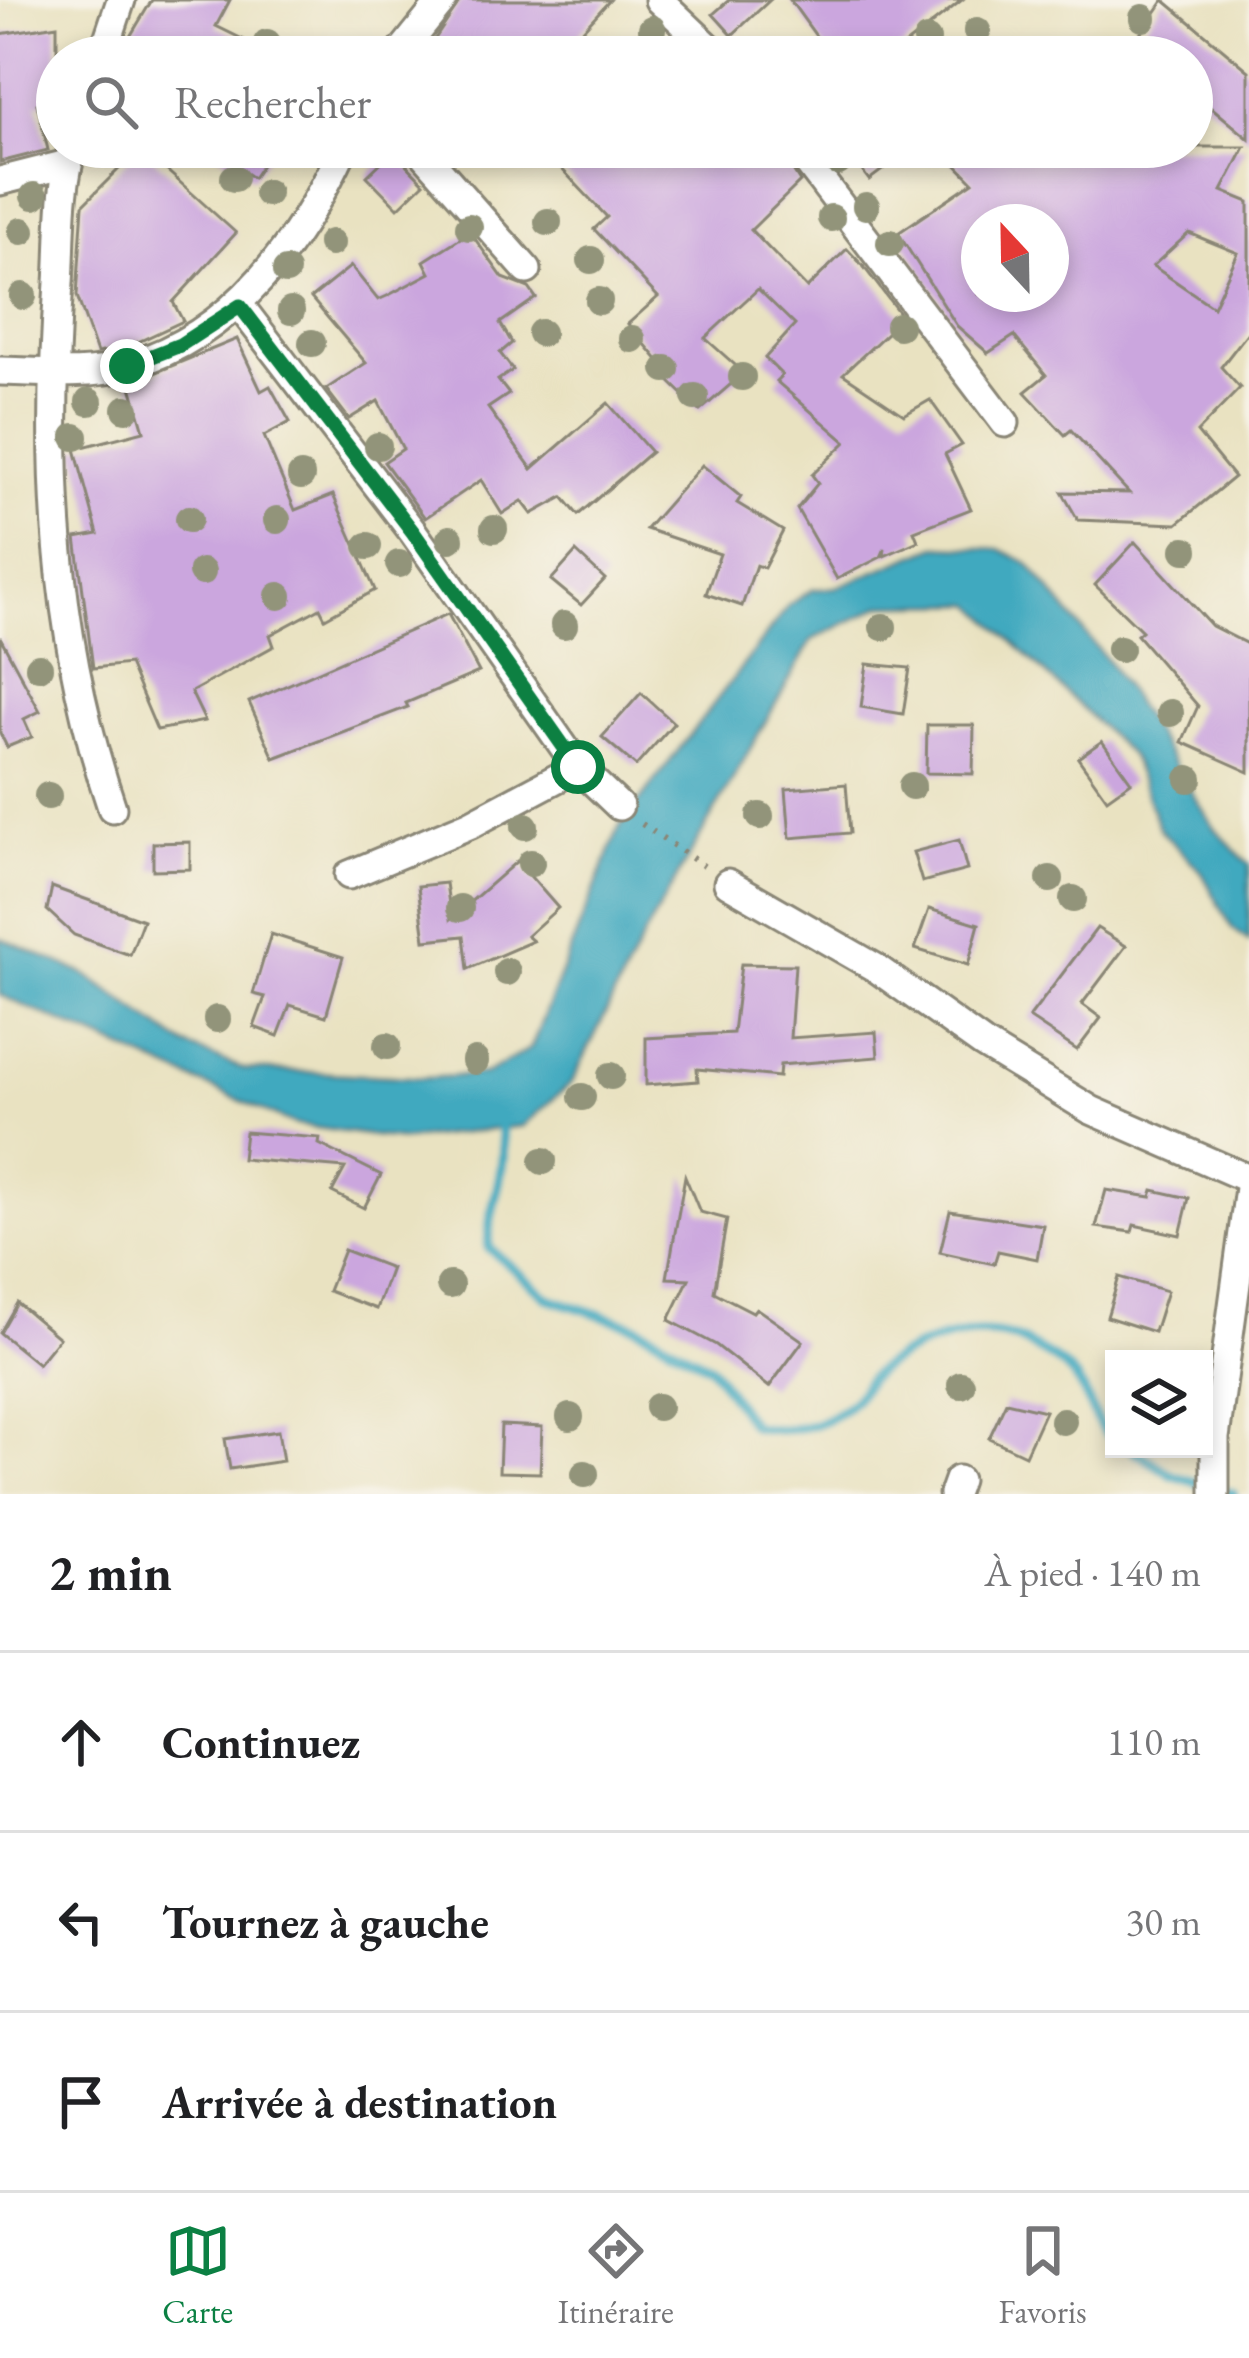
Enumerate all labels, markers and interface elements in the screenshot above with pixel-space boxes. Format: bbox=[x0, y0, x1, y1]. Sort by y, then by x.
search box bbox=[36, 36, 1213, 168]
icon: search bbox=[78, 69, 144, 135]
text: Rechercher bbox=[174, 73, 371, 131]
north arrow bbox=[961, 204, 1069, 312]
route end bbox=[100, 339, 154, 393]
route start bbox=[551, 740, 605, 794]
map controls bbox=[1105, 1350, 1213, 1458]
button: layers bbox=[1105, 1350, 1213, 1458]
text: 2 min bbox=[48, 1539, 172, 1605]
text: À pied · 140 m bbox=[984, 1547, 1201, 1598]
icon: ahead bbox=[48, 1709, 114, 1775]
text: Continuez bbox=[162, 1713, 360, 1771]
text: 110 m bbox=[1107, 1716, 1201, 1767]
icon: left bbox=[48, 1889, 114, 1955]
text: Tournez à gauche bbox=[162, 1893, 489, 1951]
text: 30 m bbox=[1125, 1896, 1201, 1947]
icon: arrive bbox=[48, 2069, 114, 2135]
text: Arrivée à destination bbox=[162, 2073, 557, 2131]
tab: Carte bbox=[162, 2218, 233, 2333]
tab: Itinéraire bbox=[558, 2218, 674, 2333]
tab: Favoris bbox=[999, 2218, 1087, 2333]

